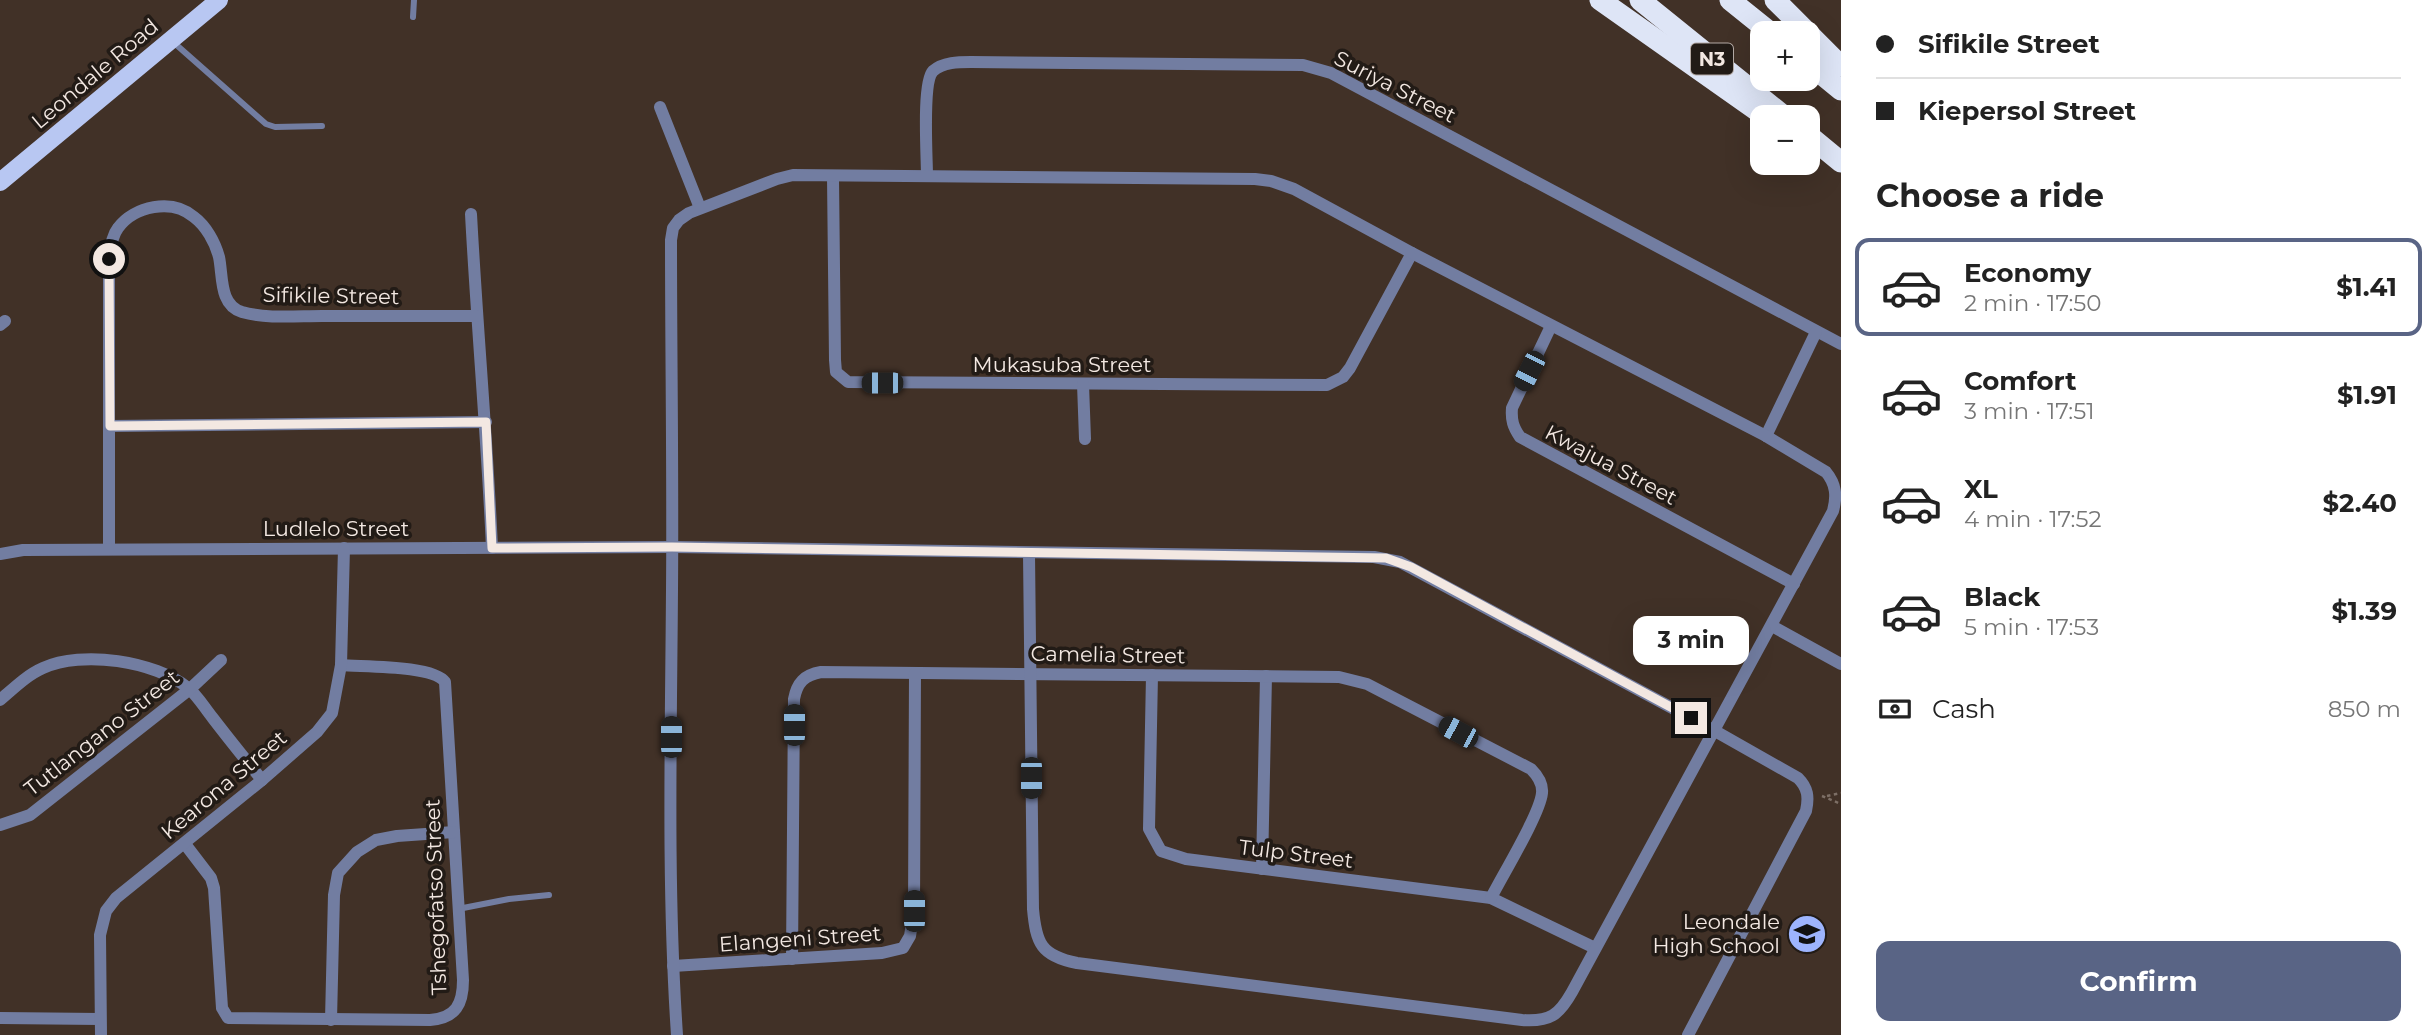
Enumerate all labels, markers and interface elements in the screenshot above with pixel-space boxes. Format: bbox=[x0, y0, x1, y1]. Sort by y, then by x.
street label: Leondale Road bbox=[26, 13, 163, 134]
map controls bbox=[1750, 21, 1820, 175]
button: + bbox=[1750, 21, 1820, 91]
text: Sifikile Street bbox=[1918, 28, 2100, 60]
road number: N3 bbox=[1691, 44, 1733, 74]
street label: Suriya Street bbox=[1330, 45, 1460, 128]
text: Kiepersol Street bbox=[1918, 95, 2136, 127]
button: − bbox=[1750, 105, 1820, 175]
text: Choose a ride bbox=[1876, 176, 2104, 215]
route start bbox=[93, 243, 125, 275]
icon: car bbox=[1880, 256, 1943, 319]
text: Economy bbox=[1964, 257, 2091, 289]
text: $1.41 bbox=[2336, 271, 2397, 303]
street label: Sifikile Street bbox=[262, 282, 400, 309]
text: 2 min · 17:50 bbox=[1964, 289, 2102, 317]
car bbox=[1511, 348, 1548, 394]
street label: Mukasuba Street bbox=[973, 352, 1151, 377]
icon: car bbox=[1880, 364, 1943, 427]
text: Comfort bbox=[1964, 365, 2076, 397]
car bbox=[862, 373, 904, 394]
text: $1.91 bbox=[2337, 379, 2397, 411]
text: 3 min · 17:51 bbox=[1964, 397, 2095, 425]
street label: Kwajua Street bbox=[1541, 419, 1681, 510]
icon: car bbox=[1880, 472, 1943, 535]
text: XL bbox=[1964, 473, 1998, 505]
text: $2.40 bbox=[2322, 487, 2397, 519]
text: 4 min · 17:52 bbox=[1964, 505, 2101, 533]
street label: Ludlelo Street bbox=[263, 516, 409, 541]
icon: car bbox=[1880, 580, 1943, 643]
text: Black bbox=[1964, 581, 2040, 613]
text: $1.39 bbox=[2331, 595, 2397, 627]
text: 5 min · 17:53 bbox=[1964, 613, 2099, 641]
callout: 3 min bbox=[1633, 616, 1749, 666]
text: 3 min bbox=[1657, 626, 1725, 654]
street label: Camelia Street bbox=[1030, 641, 1186, 668]
street label: Tutlangano Street bbox=[19, 664, 184, 801]
icon: cash bbox=[1876, 690, 1914, 728]
text: Cash bbox=[1932, 693, 1996, 725]
text: 850 m bbox=[2328, 695, 2401, 723]
route end bbox=[1675, 702, 1707, 734]
car bbox=[784, 704, 805, 746]
car bbox=[1435, 713, 1482, 751]
car bbox=[661, 716, 682, 758]
street label: Kearona Street bbox=[156, 725, 292, 844]
car bbox=[1021, 757, 1042, 799]
street label: Tshegofatso Street bbox=[420, 799, 451, 995]
street label: Tulp Street bbox=[1238, 834, 1355, 873]
car bbox=[904, 890, 925, 932]
place label: Leondale High School bbox=[1652, 909, 1780, 958]
school or university icon: Leondale High School bbox=[1786, 913, 1828, 955]
street label: Elangeni Street bbox=[718, 920, 882, 957]
button: Confirm bbox=[1876, 941, 2401, 1021]

